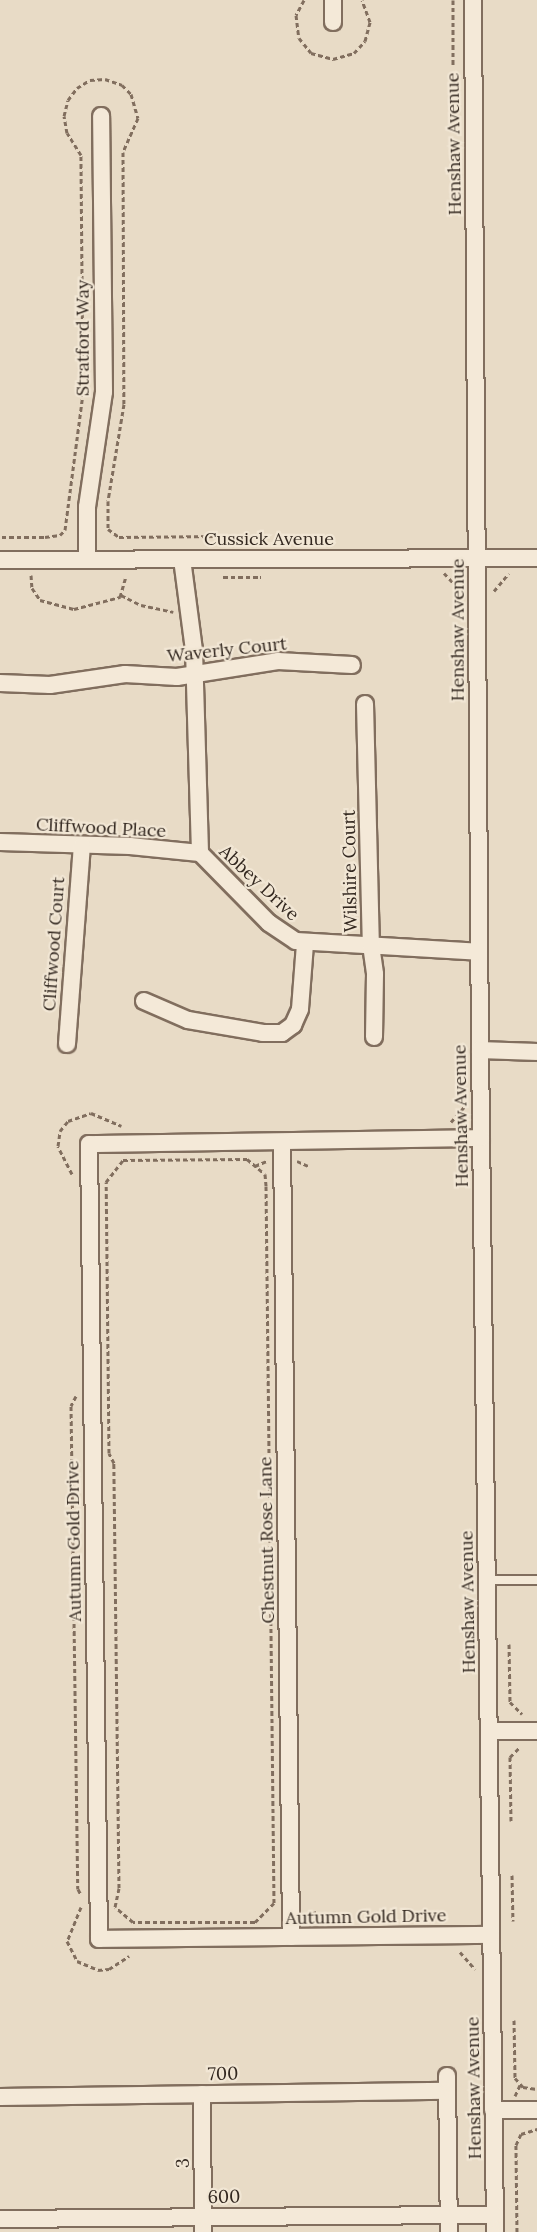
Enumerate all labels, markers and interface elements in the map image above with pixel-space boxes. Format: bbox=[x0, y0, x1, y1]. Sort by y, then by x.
street label: Henshaw Avenue bbox=[442, 72, 466, 216]
street label: Stratford Way bbox=[72, 280, 94, 396]
street label: Cussick Avenue bbox=[204, 528, 334, 550]
street label: Henshaw Avenue bbox=[447, 559, 469, 701]
street label: Waverly Court bbox=[166, 633, 288, 667]
street label: Wilshire Court bbox=[338, 810, 362, 932]
street label: Cliffwood Place bbox=[35, 814, 167, 842]
street label: Abbey Drive bbox=[215, 841, 303, 925]
street label: Cliffwood Court bbox=[39, 876, 69, 1012]
street label: Henshaw Avenue bbox=[449, 1044, 473, 1188]
street label: Chestnut Rose Lane bbox=[255, 1456, 279, 1624]
street label: Autumn Gold Drive bbox=[62, 1460, 86, 1622]
street label: Henshaw Avenue bbox=[456, 1530, 480, 1674]
street label: Autumn Gold Drive bbox=[285, 1905, 447, 1929]
street label: Henshaw Avenue bbox=[462, 2016, 486, 2160]
street label: 700 bbox=[207, 2063, 239, 2085]
street label: 3 bbox=[172, 2158, 194, 2168]
street label: 600 bbox=[207, 2186, 241, 2208]

